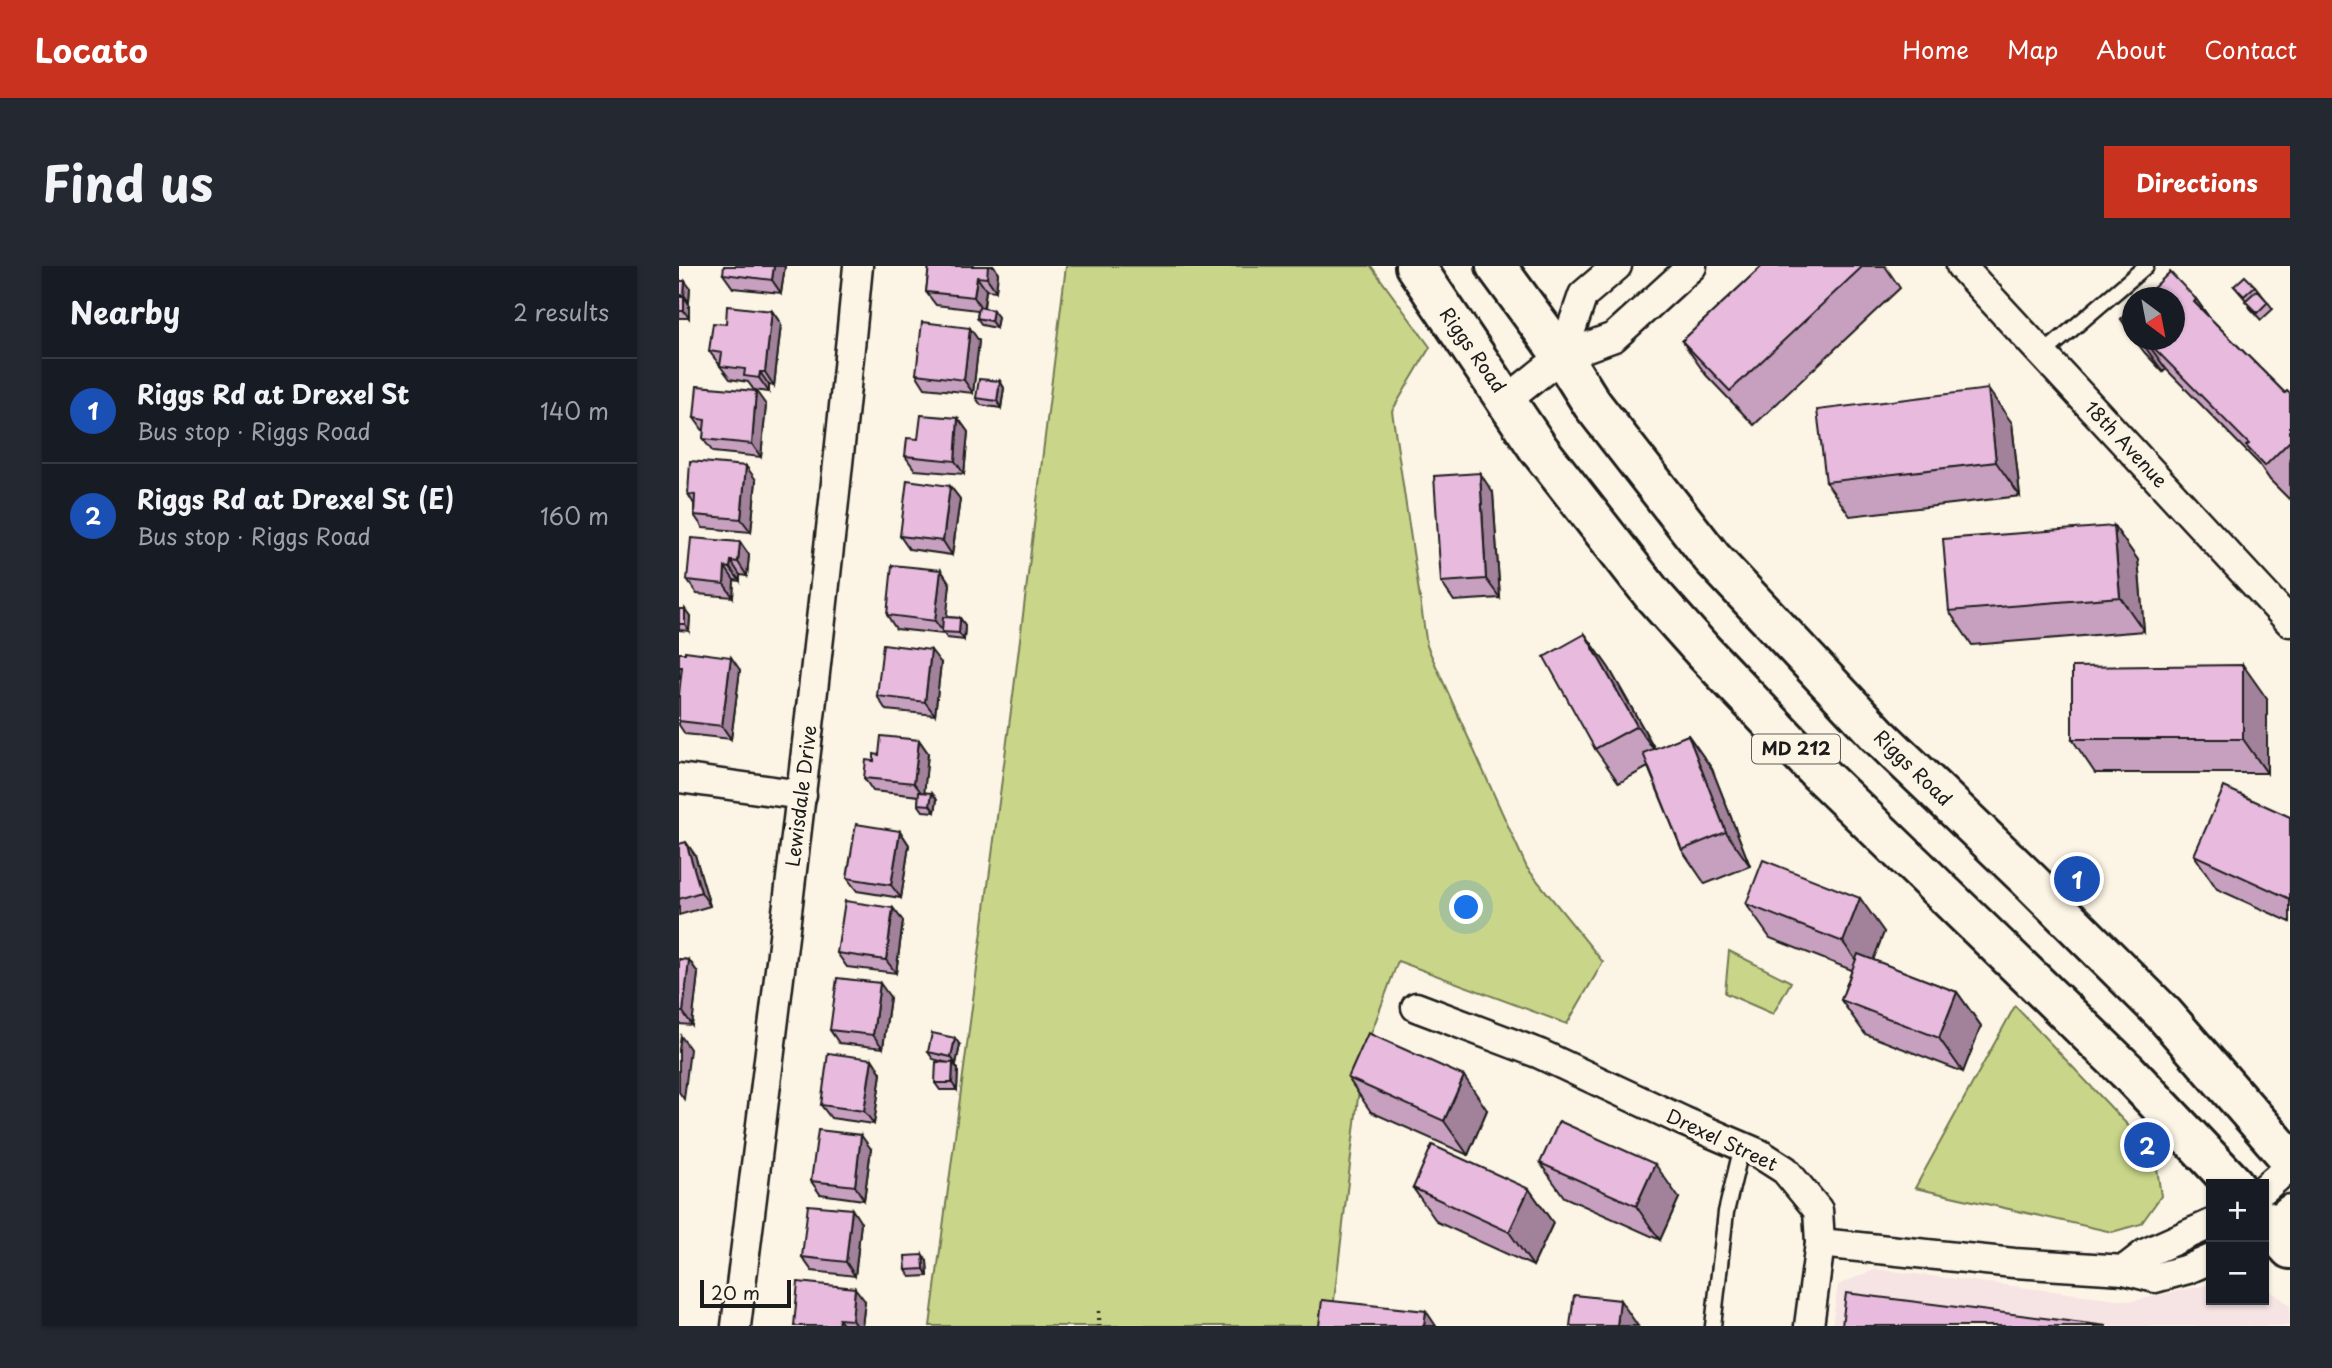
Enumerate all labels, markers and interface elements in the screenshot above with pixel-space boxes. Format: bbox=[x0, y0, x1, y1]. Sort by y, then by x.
text: Locato bbox=[35, 24, 148, 74]
text: Home bbox=[1902, 31, 1969, 67]
text: Map bbox=[2007, 31, 2058, 67]
text: About bbox=[2096, 31, 2166, 67]
text: Contact bbox=[2204, 31, 2297, 67]
text: Find us bbox=[42, 145, 213, 219]
button: Directions bbox=[2104, 146, 2290, 218]
north arrow bbox=[2122, 287, 2185, 350]
text: Nearby bbox=[70, 289, 180, 334]
text: 2 results bbox=[513, 294, 609, 329]
street label: Riggs Road bbox=[1434, 301, 1514, 398]
text: Riggs Rd at Drexel St bbox=[137, 374, 410, 413]
text: 1 bbox=[88, 393, 99, 428]
text: 140 m bbox=[540, 393, 609, 428]
street label: 18th Avenue bbox=[2079, 393, 2175, 493]
text: Bus stop · Riggs Road bbox=[137, 413, 371, 448]
text: Riggs Rd at Drexel St (E) bbox=[137, 479, 454, 518]
text: 2 bbox=[85, 498, 101, 533]
text: 160 m bbox=[540, 498, 609, 533]
text: Bus stop · Riggs Road bbox=[137, 518, 371, 553]
street label: Lewisdale Drive bbox=[777, 723, 823, 868]
street label: Riggs Road bbox=[1868, 723, 1959, 812]
road number: MD 212 bbox=[1752, 734, 1840, 764]
pin: 1 bbox=[2054, 853, 2100, 905]
your location bbox=[1449, 890, 1483, 924]
street label: Drexel Street bbox=[1662, 1101, 1783, 1177]
pin: 2 bbox=[2124, 1119, 2170, 1171]
map controls bbox=[2206, 1179, 2269, 1305]
button: + bbox=[2206, 1179, 2269, 1242]
button: − bbox=[2206, 1242, 2269, 1305]
scale bar bbox=[700, 1277, 791, 1309]
text: 20 m bbox=[711, 1278, 760, 1306]

